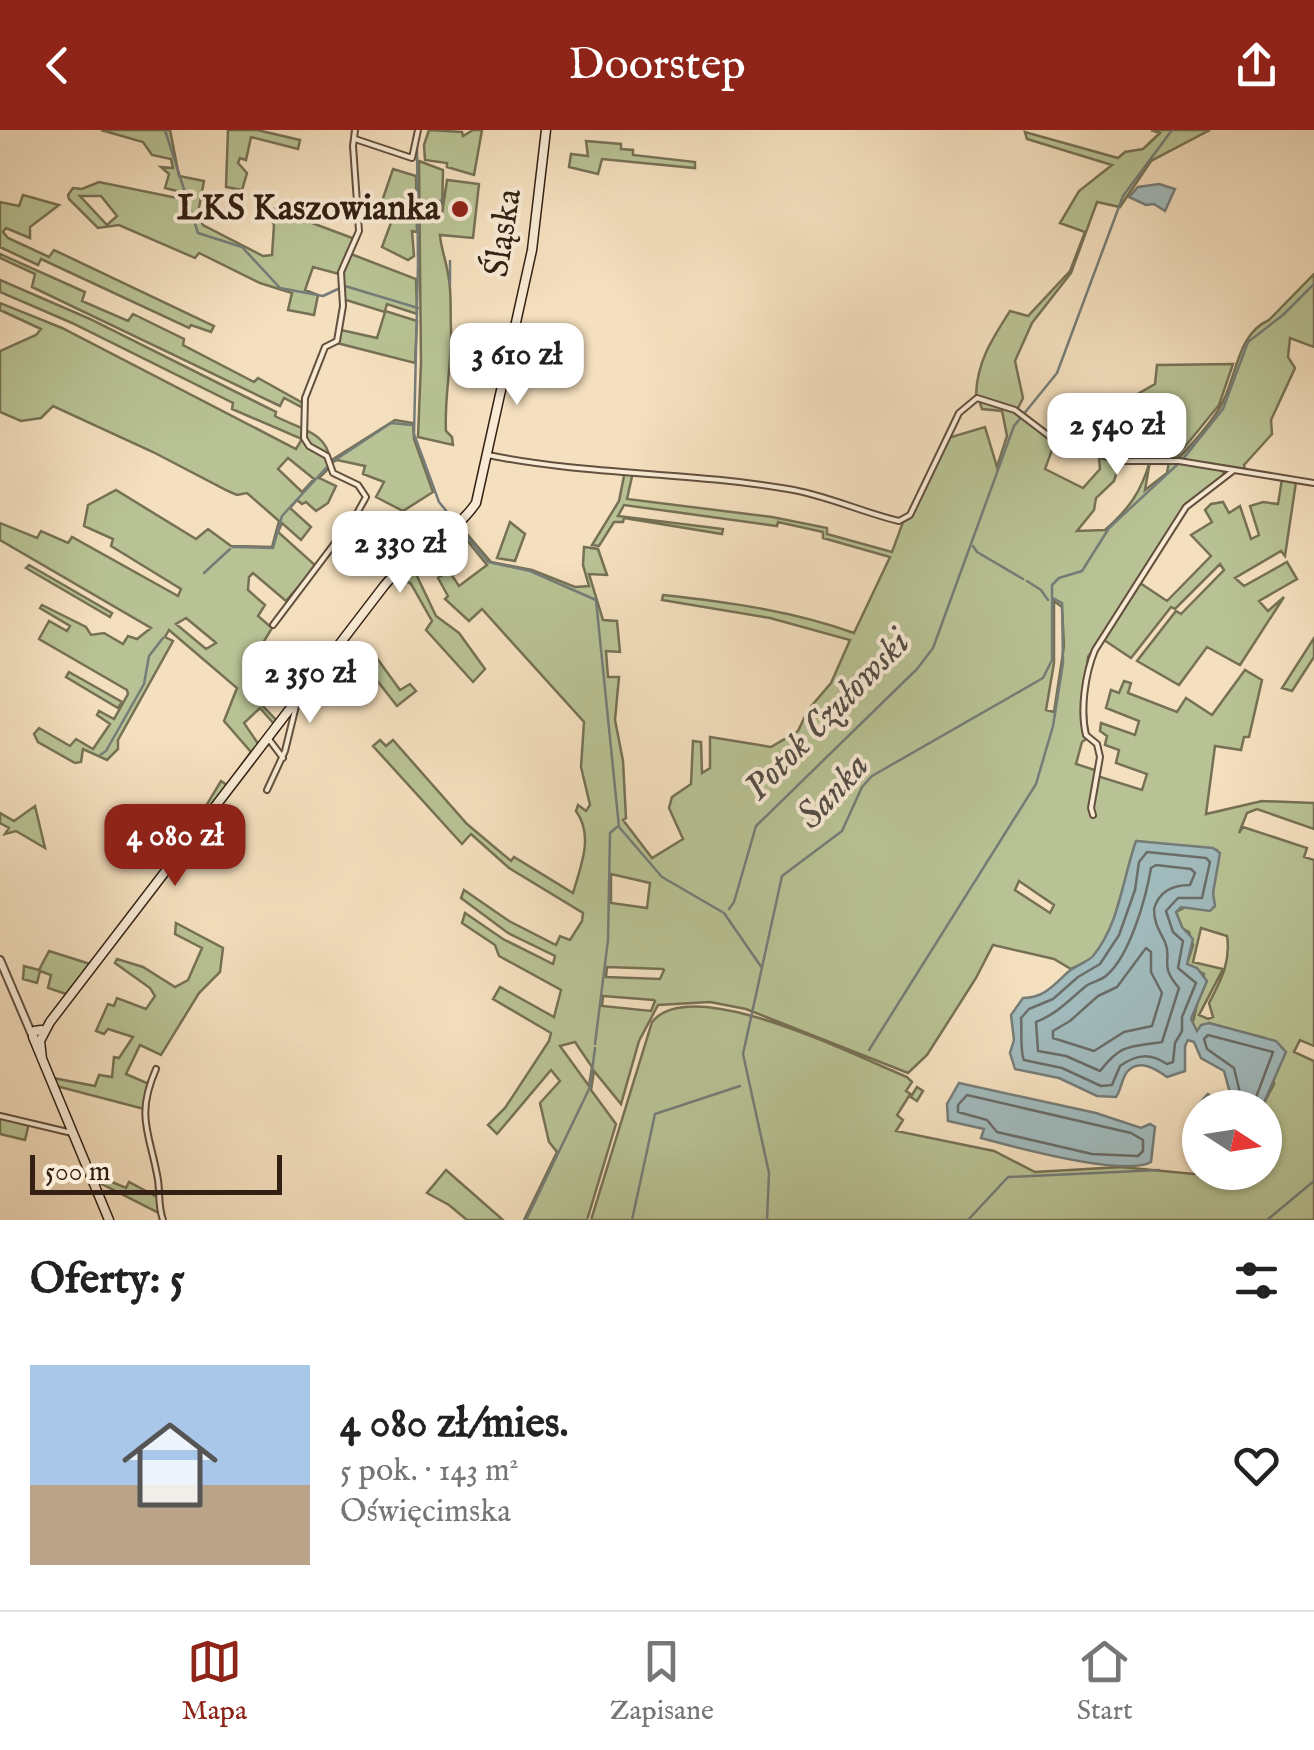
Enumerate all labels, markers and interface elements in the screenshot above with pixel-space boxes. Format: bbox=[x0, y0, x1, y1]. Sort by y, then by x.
text: Doorstep bbox=[568, 37, 746, 94]
icon: back bbox=[30, 38, 85, 93]
icon: share bbox=[1229, 38, 1284, 93]
street label: Śląska bbox=[474, 185, 533, 280]
place label: LKS Kaszowianka bbox=[177, 187, 441, 232]
marker: LKS Kaszowianka bbox=[449, 198, 471, 220]
pin: 3 610 zł bbox=[414, 323, 620, 408]
text: 3 610 zł bbox=[472, 335, 562, 376]
pin: 2 540 zł bbox=[1014, 393, 1220, 478]
text: 2 540 zł bbox=[1069, 405, 1165, 446]
pin: 2 330 zł bbox=[297, 511, 503, 596]
text: 2 330 zł bbox=[354, 523, 446, 564]
water label: Potok Czułowski bbox=[734, 619, 923, 812]
pin: 2 350 zł bbox=[207, 641, 413, 726]
text: 2 350 zł bbox=[264, 653, 356, 694]
water label: Sanka bbox=[787, 744, 881, 840]
pin: 4 080 zł bbox=[72, 804, 278, 889]
text: 4 080 zł bbox=[126, 816, 224, 857]
north arrow bbox=[1182, 1090, 1282, 1190]
map controls bbox=[1182, 1090, 1282, 1190]
scale bar bbox=[30, 1150, 282, 1194]
text: 500 m bbox=[45, 1155, 110, 1190]
icon: filters bbox=[1229, 1253, 1284, 1308]
text: Oferty: 5 bbox=[30, 1254, 185, 1307]
text: 4 080 zł/mies. bbox=[340, 1398, 568, 1451]
icon: home bbox=[110, 1405, 230, 1525]
icon: heart bbox=[1229, 1438, 1284, 1493]
text: 5 pok. · 143 m² bbox=[340, 1451, 519, 1492]
text: Oświęcimska bbox=[340, 1492, 511, 1533]
tab: Mapa bbox=[181, 1634, 247, 1729]
tab: Zapisane bbox=[610, 1634, 714, 1729]
tab: Start bbox=[1077, 1634, 1133, 1729]

